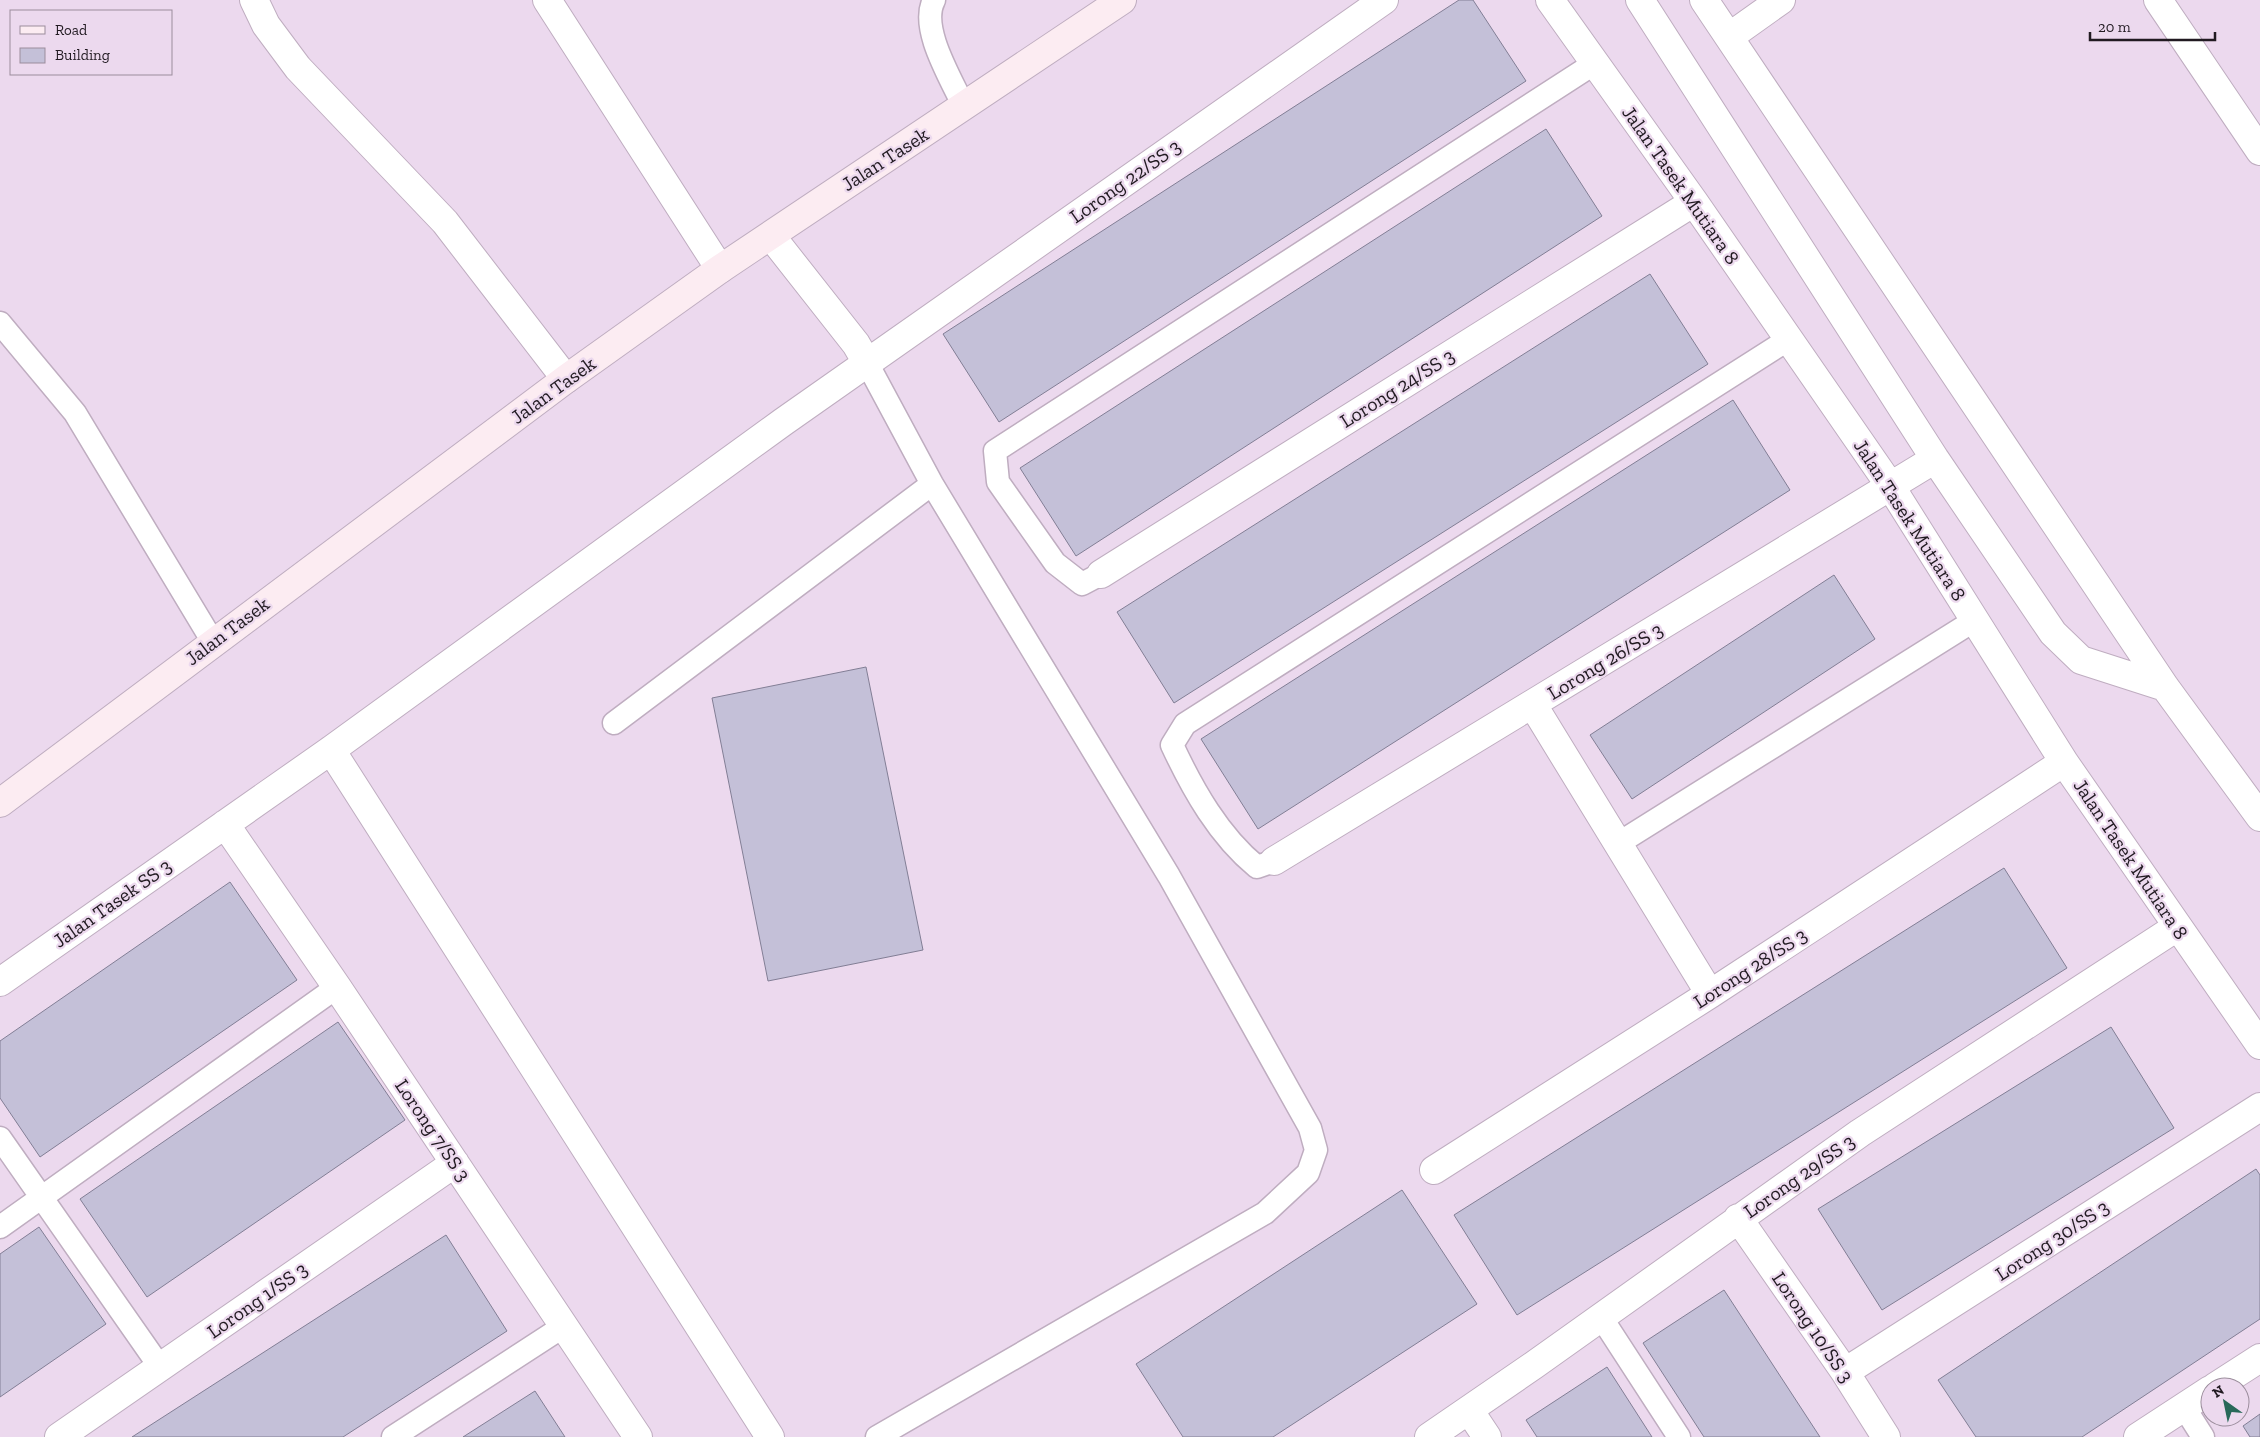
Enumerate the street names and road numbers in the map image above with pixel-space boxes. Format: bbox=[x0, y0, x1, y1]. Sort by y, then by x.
street label: Jalan Tasek Mutiara 8 bbox=[1617, 101, 1745, 269]
street label: Jalan Tasek bbox=[837, 122, 934, 196]
street label: Lorong 22/SS 3 bbox=[1065, 134, 1185, 228]
street label: Lorong 24/SS 3 bbox=[1335, 343, 1459, 433]
street label: Jalan Tasek bbox=[506, 351, 601, 429]
street label: Jalan Tasek Mutiara 8 bbox=[1849, 435, 1971, 605]
street label: Jalan Tasek bbox=[180, 591, 274, 670]
street label: Lorong 26/SS 3 bbox=[1543, 617, 1667, 705]
street label: Jalan Tasek Mutiara 8 bbox=[2069, 774, 2193, 944]
street label: Jalan Tasek SS 3 bbox=[48, 853, 176, 953]
street label: Lorong 28/SS 3 bbox=[1689, 922, 1811, 1014]
street label: Lorong 7/SS 3 bbox=[390, 1074, 476, 1186]
street label: Lorong 29/SS 3 bbox=[1739, 1129, 1859, 1223]
street label: Lorong 30/SS 3 bbox=[1991, 1194, 2113, 1286]
street label: Lorong 1/SS 3 bbox=[202, 1257, 312, 1343]
street label: Lorong 10/SS 3 bbox=[1767, 1267, 1859, 1387]

